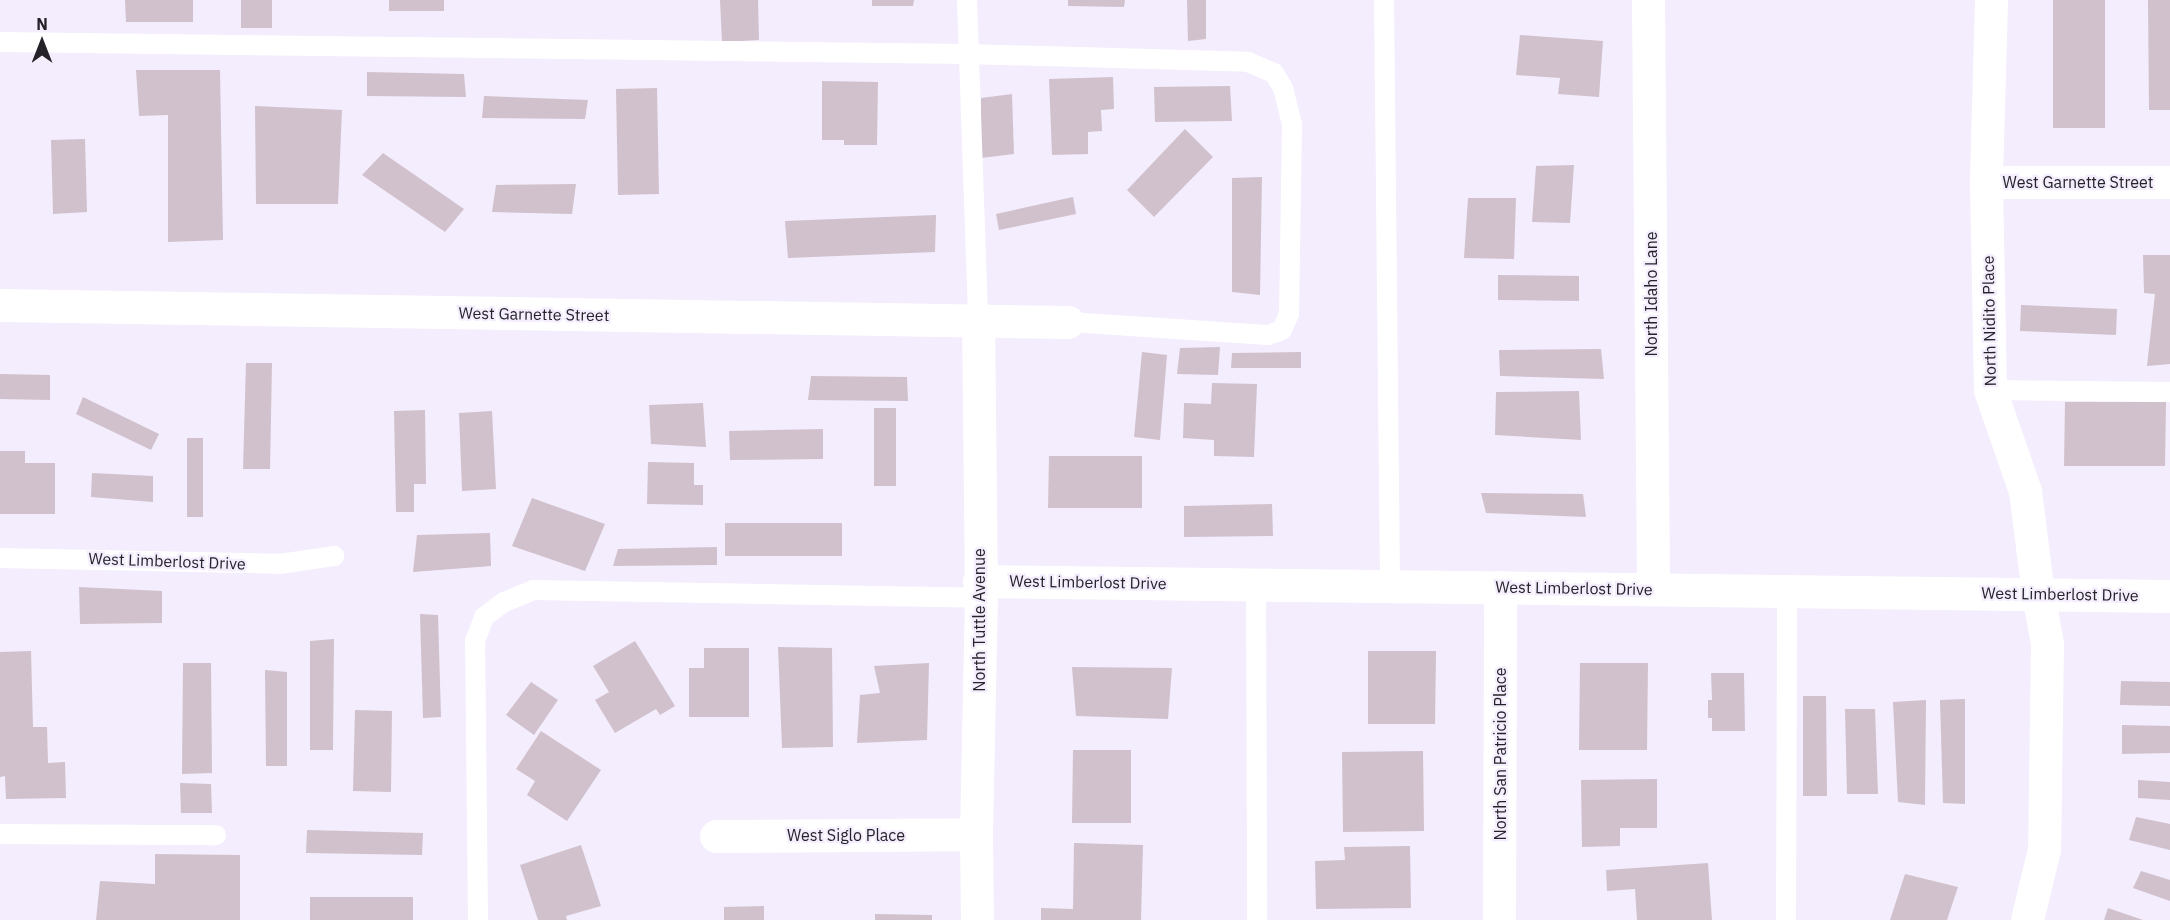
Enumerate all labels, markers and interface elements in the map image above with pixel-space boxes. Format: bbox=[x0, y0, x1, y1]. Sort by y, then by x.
north arrow bbox=[12, 12, 72, 72]
text: N bbox=[36, 14, 48, 34]
street label: West Garnette Street bbox=[2003, 172, 2153, 192]
street label: North Idaho Lane bbox=[1641, 231, 1661, 357]
street label: North Nidito Place bbox=[1978, 255, 2000, 387]
street label: West Garnette Street bbox=[458, 303, 610, 325]
street label: North Tuttle Avenue bbox=[969, 548, 989, 692]
street label: West Limberlost Drive bbox=[88, 549, 246, 573]
street label: West Limberlost Drive bbox=[1009, 571, 1167, 593]
street label: West Limberlost Drive bbox=[1495, 577, 1653, 599]
street label: West Limberlost Drive bbox=[1981, 583, 2139, 605]
street label: North San Patricio Place bbox=[1490, 667, 1510, 841]
street label: West Siglo Place bbox=[787, 825, 905, 845]

